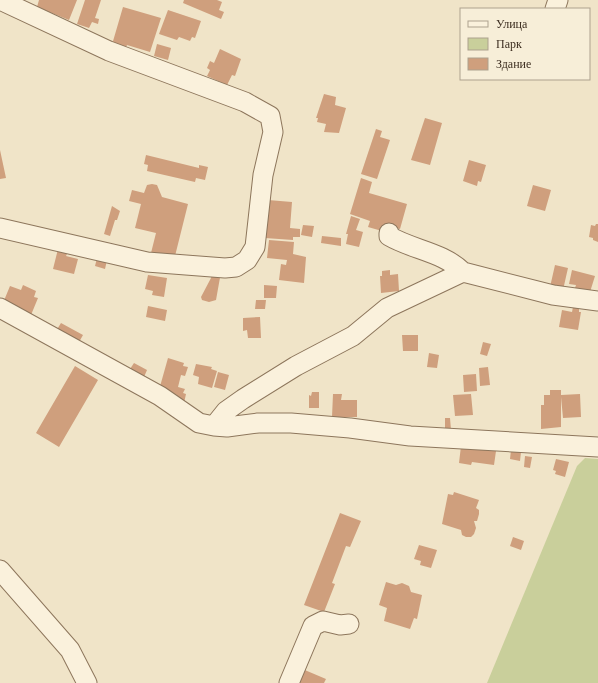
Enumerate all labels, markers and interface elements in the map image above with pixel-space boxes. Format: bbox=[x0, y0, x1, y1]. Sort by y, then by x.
legend bbox=[460, 8, 590, 80]
text: Улица bbox=[496, 16, 528, 31]
text: Парк bbox=[496, 36, 522, 51]
text: Здание bbox=[496, 56, 531, 71]

